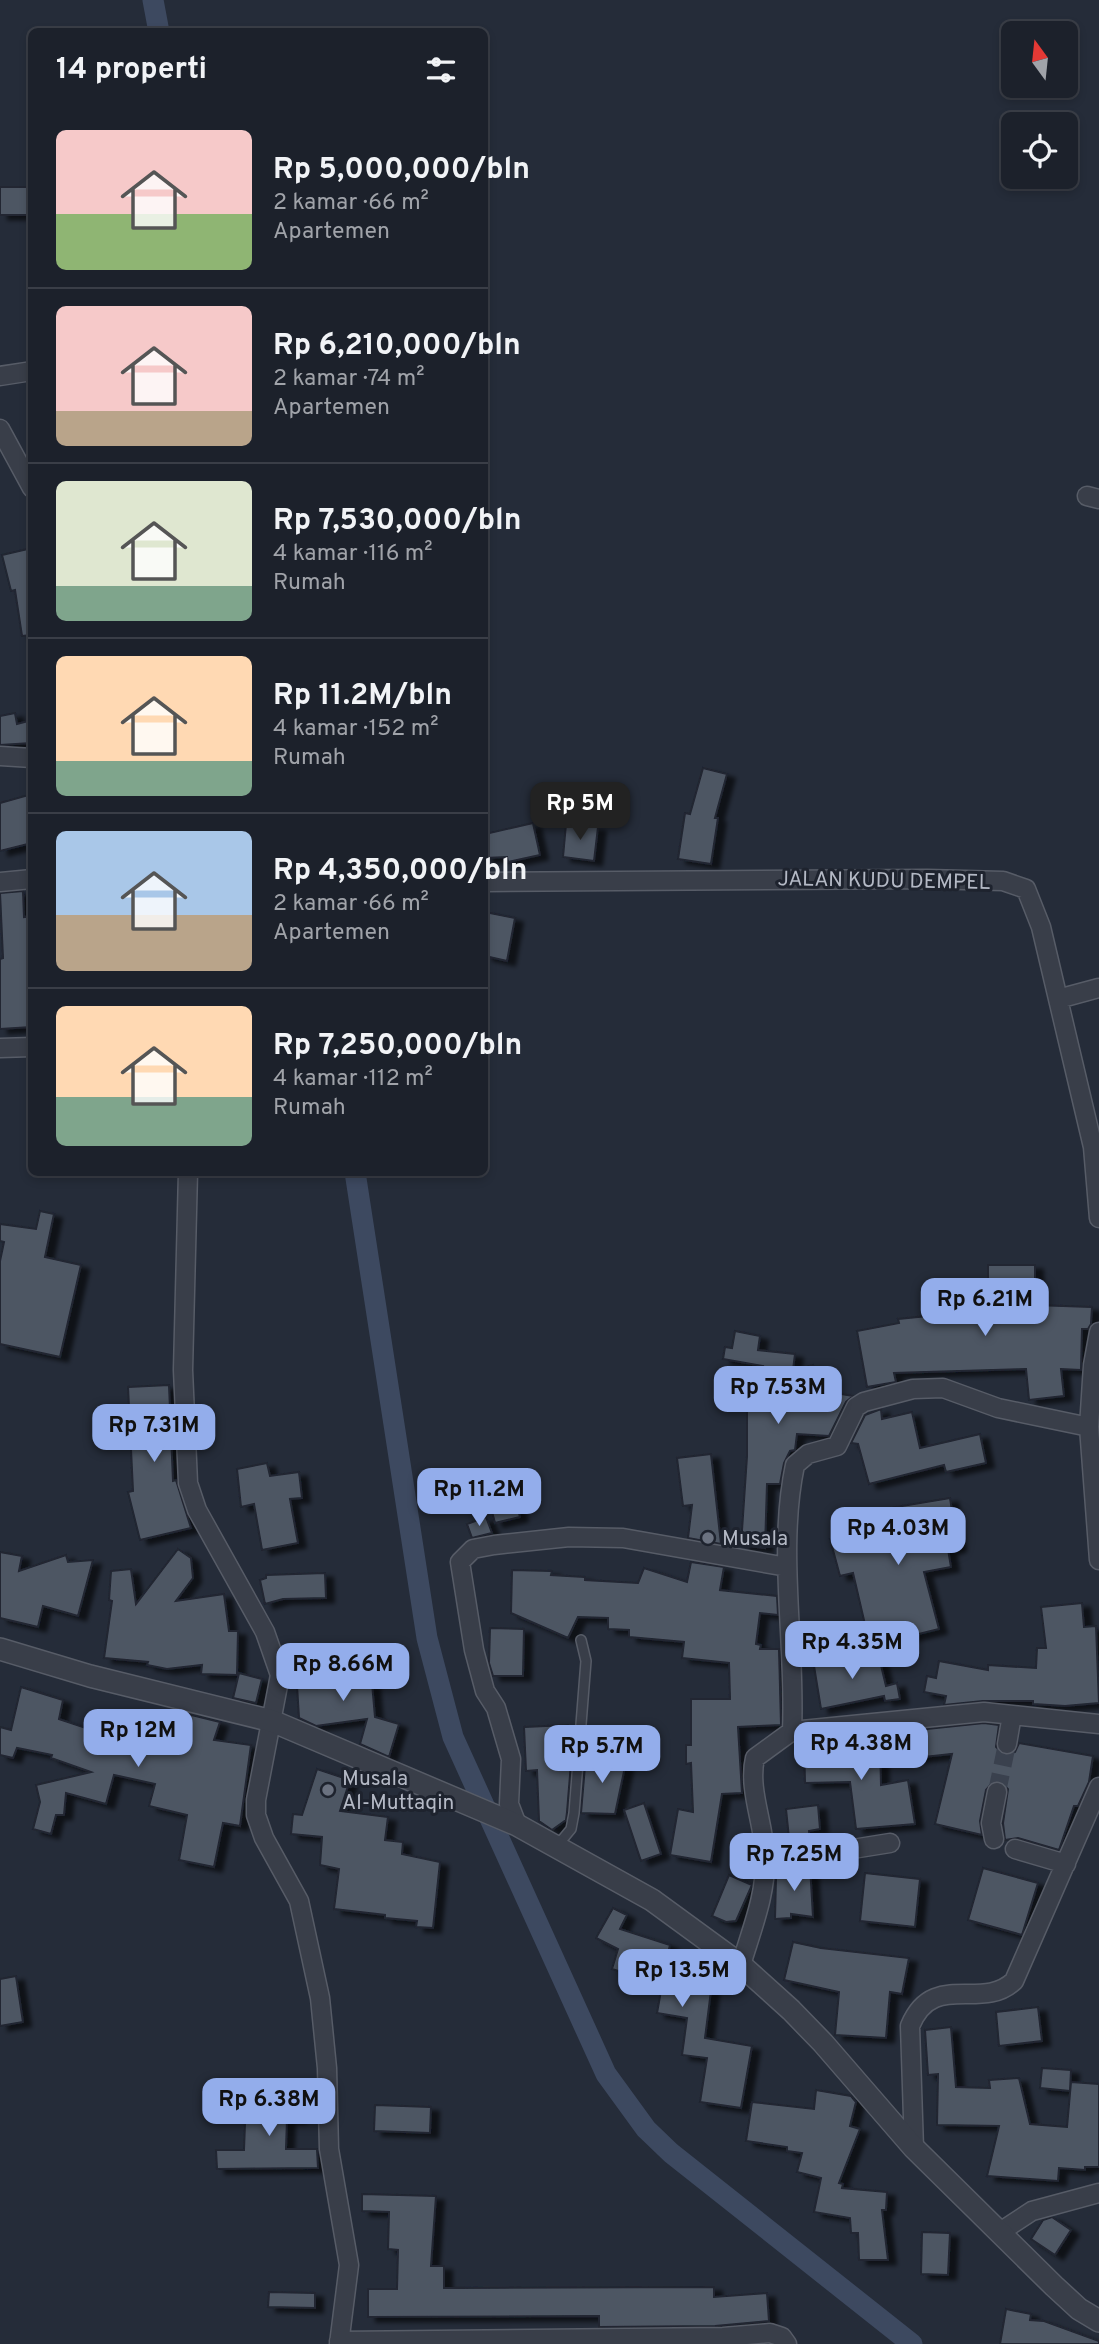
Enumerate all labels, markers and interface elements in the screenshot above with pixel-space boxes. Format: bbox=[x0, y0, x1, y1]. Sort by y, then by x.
north arrow bbox=[1001, 21, 1078, 98]
map controls bbox=[1001, 21, 1078, 189]
icon: filters bbox=[422, 51, 460, 89]
text: 14 properti bbox=[56, 52, 207, 89]
button: locate bbox=[1001, 112, 1078, 189]
text: Rp 5,000,000/bln bbox=[273, 152, 530, 189]
icon: home bbox=[112, 158, 196, 242]
text: 2 kamar · 66 m² bbox=[273, 189, 429, 218]
text: Apartemen bbox=[273, 218, 390, 247]
text: Rp 6,210,000/bln bbox=[273, 328, 521, 365]
icon: home bbox=[112, 334, 196, 418]
text: 2 kamar · 74 m² bbox=[273, 365, 425, 394]
text: Apartemen bbox=[273, 394, 390, 423]
text: Rp 7,530,000/bln bbox=[273, 503, 522, 540]
icon: home bbox=[112, 509, 196, 593]
text: 4 kamar · 116 m² bbox=[273, 540, 433, 569]
text: Rumah bbox=[273, 569, 346, 598]
text: Rp 11.2M/bln bbox=[273, 678, 452, 715]
icon: home bbox=[112, 684, 196, 768]
text: 4 kamar · 152 m² bbox=[273, 715, 439, 744]
text: Rumah bbox=[273, 744, 346, 773]
pin: Rp 5M bbox=[531, 782, 629, 842]
text: Rp 5M bbox=[546, 790, 614, 819]
text: Rp 4,350,000/bln bbox=[273, 853, 528, 890]
icon: home bbox=[112, 859, 196, 943]
street label: JALAN KUDU DEMPEL bbox=[777, 866, 991, 897]
text: 2 kamar · 66 m² bbox=[273, 890, 429, 919]
text: Apartemen bbox=[273, 919, 390, 948]
text: Rp 7,250,000/bln bbox=[273, 1028, 522, 1065]
icon: home bbox=[112, 1034, 196, 1118]
text: 4 kamar · 112 m² bbox=[273, 1065, 433, 1094]
text: Rumah bbox=[273, 1094, 346, 1123]
pin: Rp 6.21M bbox=[913, 1278, 1057, 1338]
text: Rp 6.21M bbox=[937, 1286, 1033, 1315]
pin: Rp 7.53M bbox=[706, 1366, 850, 1426]
text: Rp 7.53M bbox=[730, 1374, 826, 1403]
pin: Rp 7.31M bbox=[82, 1404, 226, 1464]
text: Rp 7.31M bbox=[108, 1412, 200, 1441]
pin: Rp 11.2M bbox=[407, 1468, 551, 1528]
text: Rp 11.2M bbox=[433, 1476, 525, 1505]
pin: Rp 4.03M bbox=[826, 1508, 970, 1567]
text: Rp 4.03M bbox=[847, 1515, 949, 1544]
place label: Musala bbox=[722, 1526, 788, 1553]
marker: Musala bbox=[700, 1530, 716, 1546]
pin: Rp 4.35M bbox=[780, 1622, 924, 1681]
text: Rp 4.35M bbox=[801, 1629, 903, 1658]
pin: Rp 8.66M bbox=[271, 1644, 415, 1703]
text: Rp 8.66M bbox=[292, 1651, 394, 1680]
pin: Rp 12M bbox=[81, 1710, 195, 1769]
text: Rp 12M bbox=[100, 1717, 176, 1746]
pin: Rp 4.38M bbox=[789, 1722, 933, 1782]
pin: Rp 5.7M bbox=[537, 1726, 667, 1785]
text: Rp 4.38M bbox=[810, 1730, 912, 1759]
text: Rp 5.7M bbox=[560, 1733, 644, 1762]
place label: Musala Al-Muttaqin bbox=[342, 1766, 454, 1817]
marker: Musala Al-Muttaqin bbox=[320, 1782, 336, 1798]
pin: Rp 7.25M bbox=[722, 1834, 866, 1893]
text: Rp 7.25M bbox=[746, 1841, 842, 1870]
pin: Rp 13.5M bbox=[610, 1950, 754, 2009]
text: Rp 13.5M bbox=[634, 1957, 730, 1986]
pin: Rp 6.38M bbox=[197, 2078, 341, 2138]
text: Rp 6.38M bbox=[218, 2086, 320, 2115]

